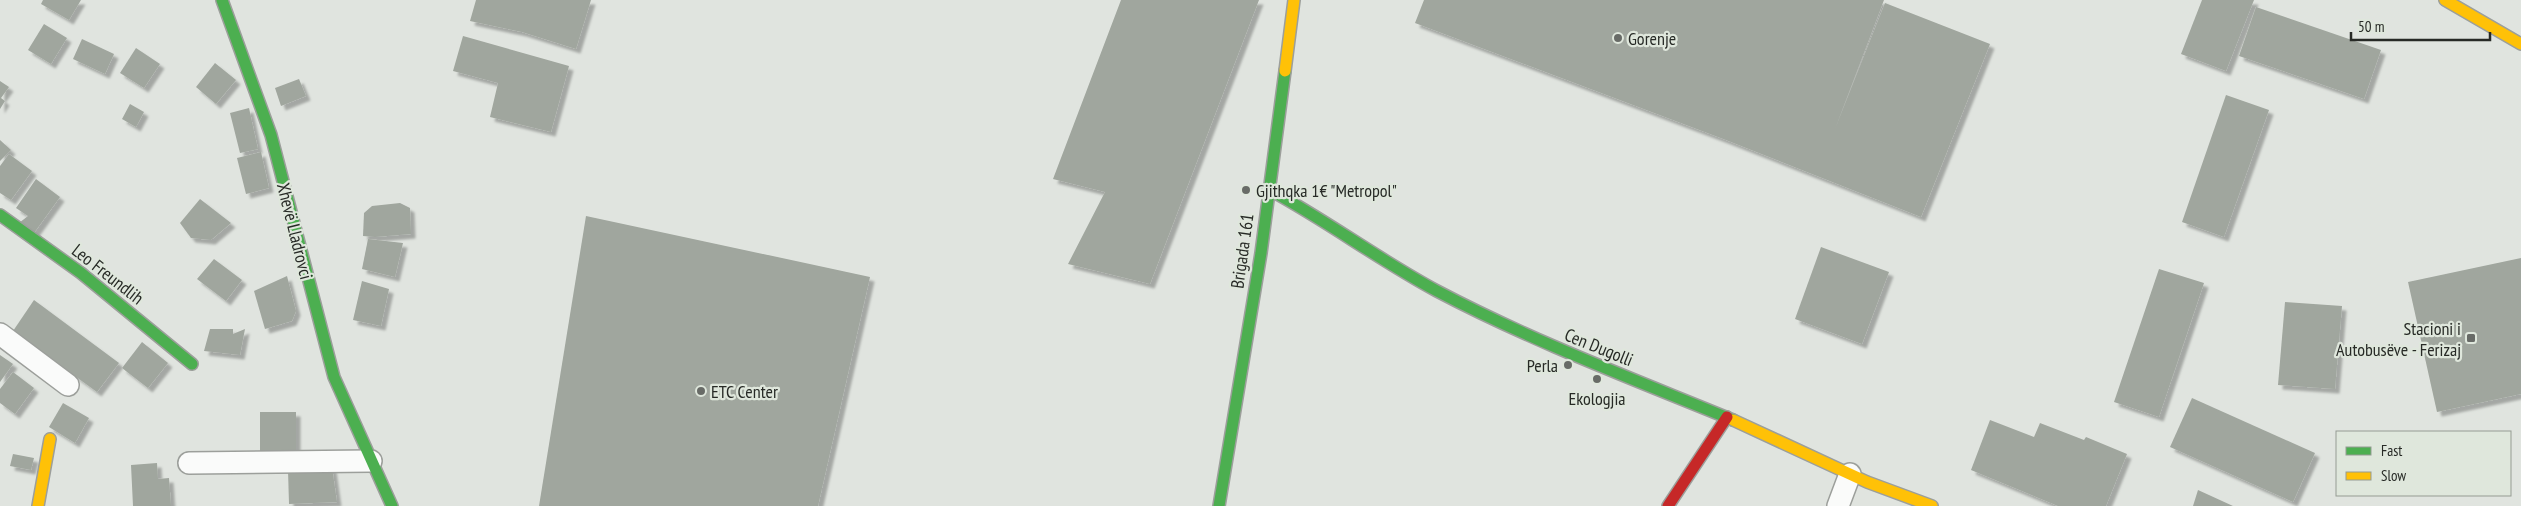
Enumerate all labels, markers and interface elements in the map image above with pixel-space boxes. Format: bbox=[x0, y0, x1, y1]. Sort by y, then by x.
scale bar bbox=[2351, 10, 2490, 42]
text: 50 m bbox=[2358, 17, 2384, 36]
place label: Gorenje bbox=[1628, 27, 1676, 50]
marker: Gorenje bbox=[1612, 32, 1624, 44]
place label: Gjithqka 1€ "Metropol" bbox=[1256, 179, 1397, 202]
street label: Xhevë Lladrovci bbox=[272, 180, 318, 282]
marker: Gjithqka 1€ "Metropol" bbox=[1240, 184, 1252, 196]
street label: Brigada 161 bbox=[1225, 212, 1259, 290]
street label: Leo Freundlih bbox=[67, 239, 149, 309]
place label: Stacioni i Autobusëve - Ferizaj bbox=[2336, 317, 2461, 361]
street label: Cen Dugolli bbox=[1561, 323, 1637, 371]
marker: Stacioni i Autobusëve - Ferizaj bbox=[2465, 332, 2477, 344]
place label: Perla bbox=[1527, 354, 1558, 377]
marker: Perla bbox=[1562, 359, 1574, 371]
marker: Ekologjia bbox=[1591, 373, 1603, 385]
place label: ETC Center bbox=[711, 380, 778, 403]
marker: ETC Center bbox=[695, 385, 707, 397]
place label: Ekologjia bbox=[1568, 387, 1626, 410]
legend bbox=[2336, 431, 2511, 496]
text: Fast bbox=[2381, 441, 2402, 460]
text: Slow bbox=[2381, 466, 2406, 485]

